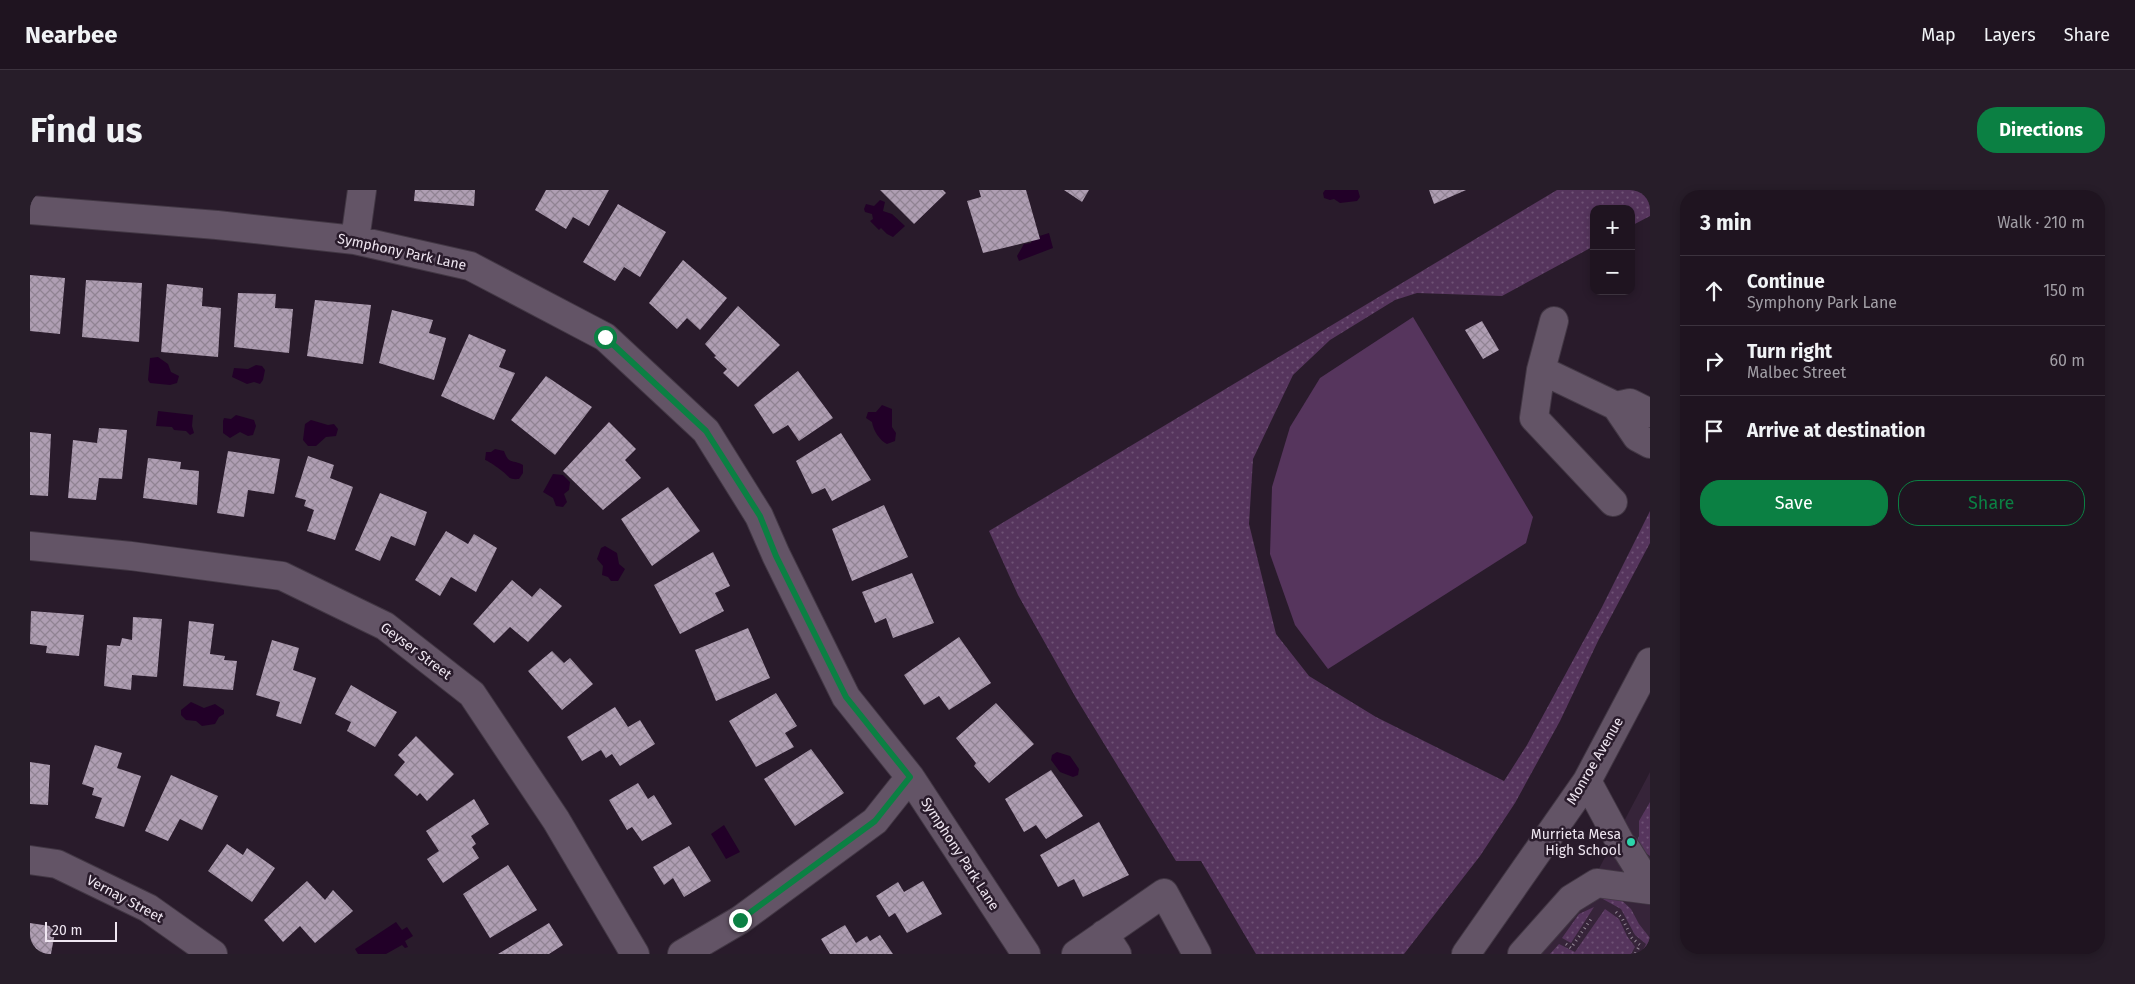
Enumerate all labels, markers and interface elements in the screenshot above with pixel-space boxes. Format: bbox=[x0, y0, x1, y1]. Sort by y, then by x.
text: Nearbee bbox=[25, 21, 118, 49]
text: Map bbox=[1921, 24, 1956, 46]
text: Layers bbox=[1984, 24, 2036, 46]
text: Share bbox=[2064, 24, 2110, 46]
button: Directions bbox=[1977, 107, 2105, 153]
text: Find us bbox=[30, 109, 142, 151]
map controls bbox=[1590, 205, 1635, 295]
button: + bbox=[1590, 205, 1635, 250]
text: 3 min bbox=[1700, 210, 1752, 236]
text: Walk · 210 m bbox=[1997, 213, 2085, 232]
street label: Symphony Park Lane bbox=[336, 230, 468, 274]
button: − bbox=[1590, 250, 1635, 295]
text: Continue bbox=[1747, 270, 1825, 293]
icon: ahead bbox=[1700, 277, 1728, 305]
text: 150 m bbox=[2043, 281, 2085, 300]
text: Symphony Park Lane bbox=[1747, 293, 1897, 312]
route start bbox=[594, 326, 617, 349]
text: Turn right bbox=[1747, 340, 1832, 363]
icon: right bbox=[1700, 347, 1728, 375]
text: 60 m bbox=[2050, 351, 2085, 370]
text: Malbec Street bbox=[1747, 363, 1846, 382]
icon: arrive bbox=[1700, 417, 1728, 445]
text: Arrive at destination bbox=[1747, 419, 1926, 442]
button: Save bbox=[1700, 480, 1888, 526]
button: Share bbox=[1898, 480, 2085, 526]
street label: Geyser Street bbox=[377, 619, 456, 684]
street label: Monroe Avenue bbox=[1563, 714, 1627, 808]
street label: Symphony Park Lane bbox=[917, 794, 1003, 914]
place label: Murrieta Mesa High School bbox=[1531, 826, 1621, 859]
marker: Murrieta Mesa High School bbox=[1625, 836, 1637, 848]
street label: Vernay Street bbox=[84, 872, 167, 927]
route end bbox=[729, 909, 752, 932]
scale bar bbox=[45, 919, 118, 942]
text: 20 m bbox=[52, 922, 82, 939]

